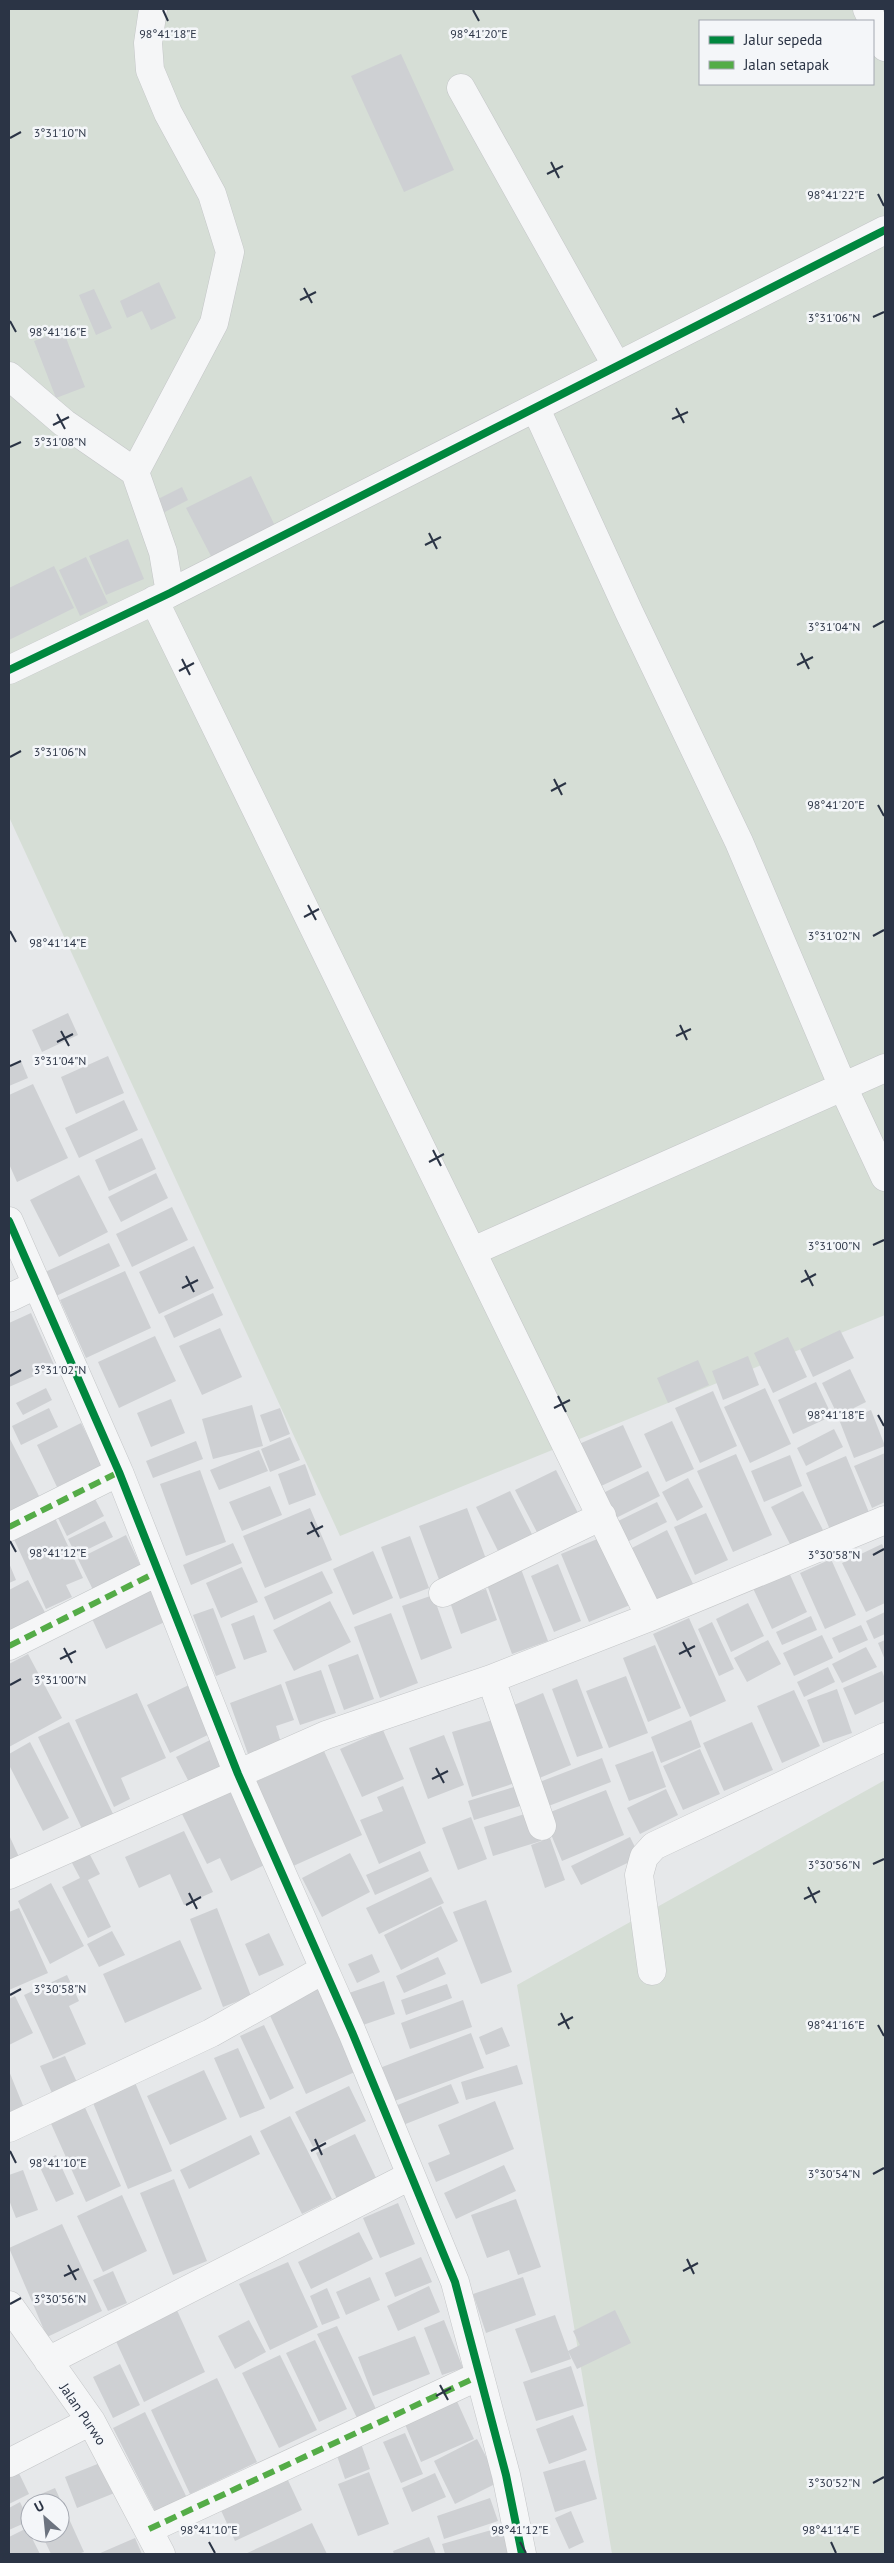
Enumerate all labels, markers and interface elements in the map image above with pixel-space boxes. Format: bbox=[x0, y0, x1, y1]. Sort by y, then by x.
legend bbox=[699, 20, 874, 85]
text: 98°41'18"E bbox=[139, 26, 197, 41]
text: 98°41'20"E bbox=[450, 26, 508, 41]
text: Jalur sepeda bbox=[743, 30, 823, 49]
text: Jalan setapak bbox=[743, 55, 830, 74]
text: 3°31'10"N bbox=[34, 125, 86, 140]
text: 98°41'22"E bbox=[807, 187, 865, 202]
text: 3°31'06"N bbox=[808, 310, 860, 325]
text: 98°41'16"E bbox=[29, 324, 87, 339]
text: 3°31'08"N bbox=[34, 434, 86, 449]
text: 3°31'04"N bbox=[808, 619, 860, 634]
text: 3°31'06"N bbox=[34, 744, 86, 759]
text: 98°41'20"E bbox=[807, 797, 865, 812]
text: 3°31'02"N bbox=[808, 928, 860, 943]
text: 98°41'14"E bbox=[29, 935, 87, 950]
text: 3°31'04"N bbox=[34, 1053, 86, 1068]
text: 3°31'00"N bbox=[808, 1238, 860, 1253]
text: 3°31'02"N bbox=[34, 1362, 86, 1377]
text: 98°41'18"E bbox=[807, 1407, 865, 1422]
text: 98°41'12"E bbox=[29, 1545, 87, 1560]
text: 3°30'58"N bbox=[808, 1547, 860, 1562]
text: 3°31'00"N bbox=[34, 1672, 86, 1687]
text: 3°30'56"N bbox=[808, 1857, 860, 1872]
text: 3°30'58"N bbox=[34, 1981, 86, 1996]
text: 98°41'16"E bbox=[807, 2017, 865, 2032]
text: 98°41'10"E bbox=[29, 2155, 87, 2170]
text: 3°30'54"N bbox=[808, 2166, 860, 2181]
text: 3°30'56"N bbox=[34, 2291, 86, 2306]
street label: Jalan Purwo bbox=[55, 2379, 110, 2448]
text: 3°30'52"N bbox=[808, 2475, 860, 2490]
north arrow bbox=[20, 2493, 70, 2543]
text: U bbox=[31, 2496, 47, 2516]
text: 98°41'10"E bbox=[180, 2522, 238, 2537]
text: 98°41'12"E bbox=[491, 2522, 549, 2537]
text: 98°41'14"E bbox=[802, 2522, 860, 2537]

